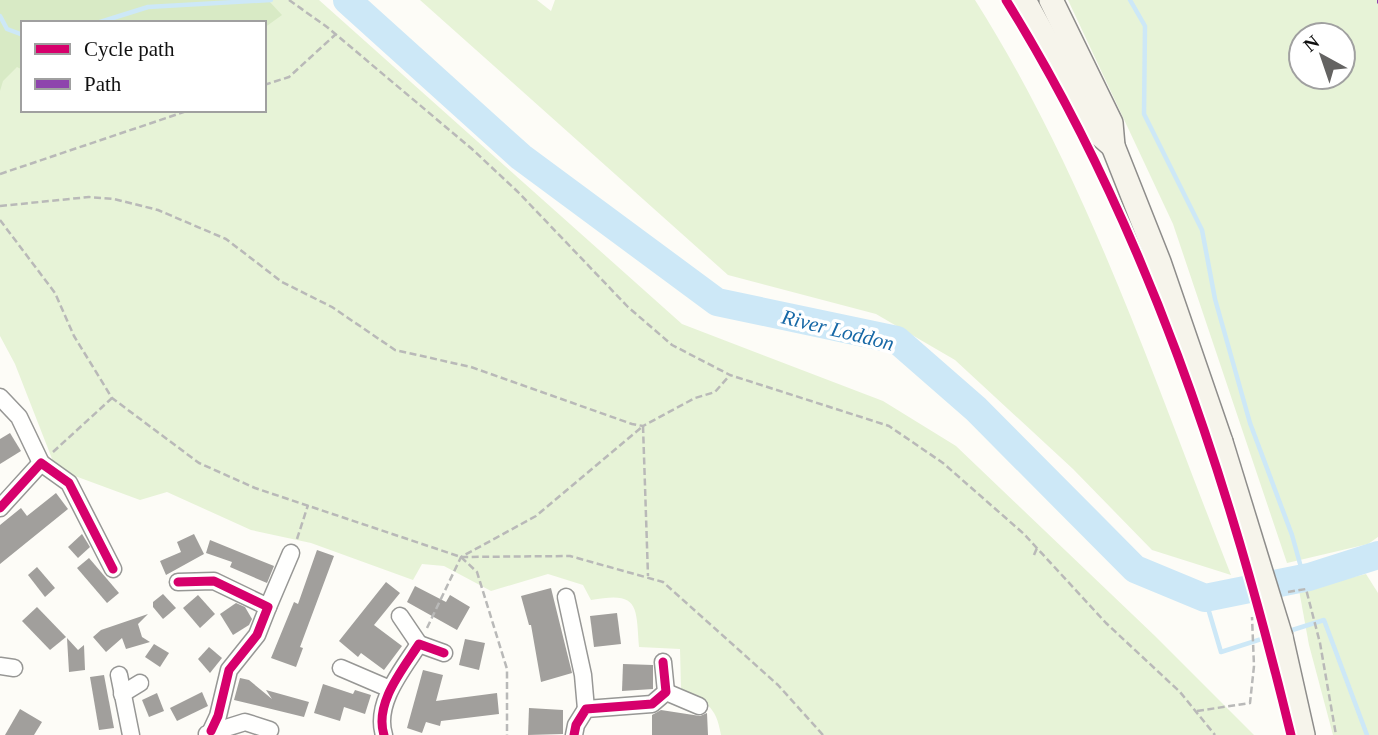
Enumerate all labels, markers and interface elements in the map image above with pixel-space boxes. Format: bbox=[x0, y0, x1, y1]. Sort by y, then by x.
legend bbox=[21, 21, 266, 112]
north arrow bbox=[1287, 21, 1357, 91]
text: N bbox=[1299, 31, 1324, 56]
text: Cycle path bbox=[84, 37, 175, 61]
text: Path bbox=[84, 72, 122, 96]
water label: River Loddon bbox=[778, 304, 897, 356]

